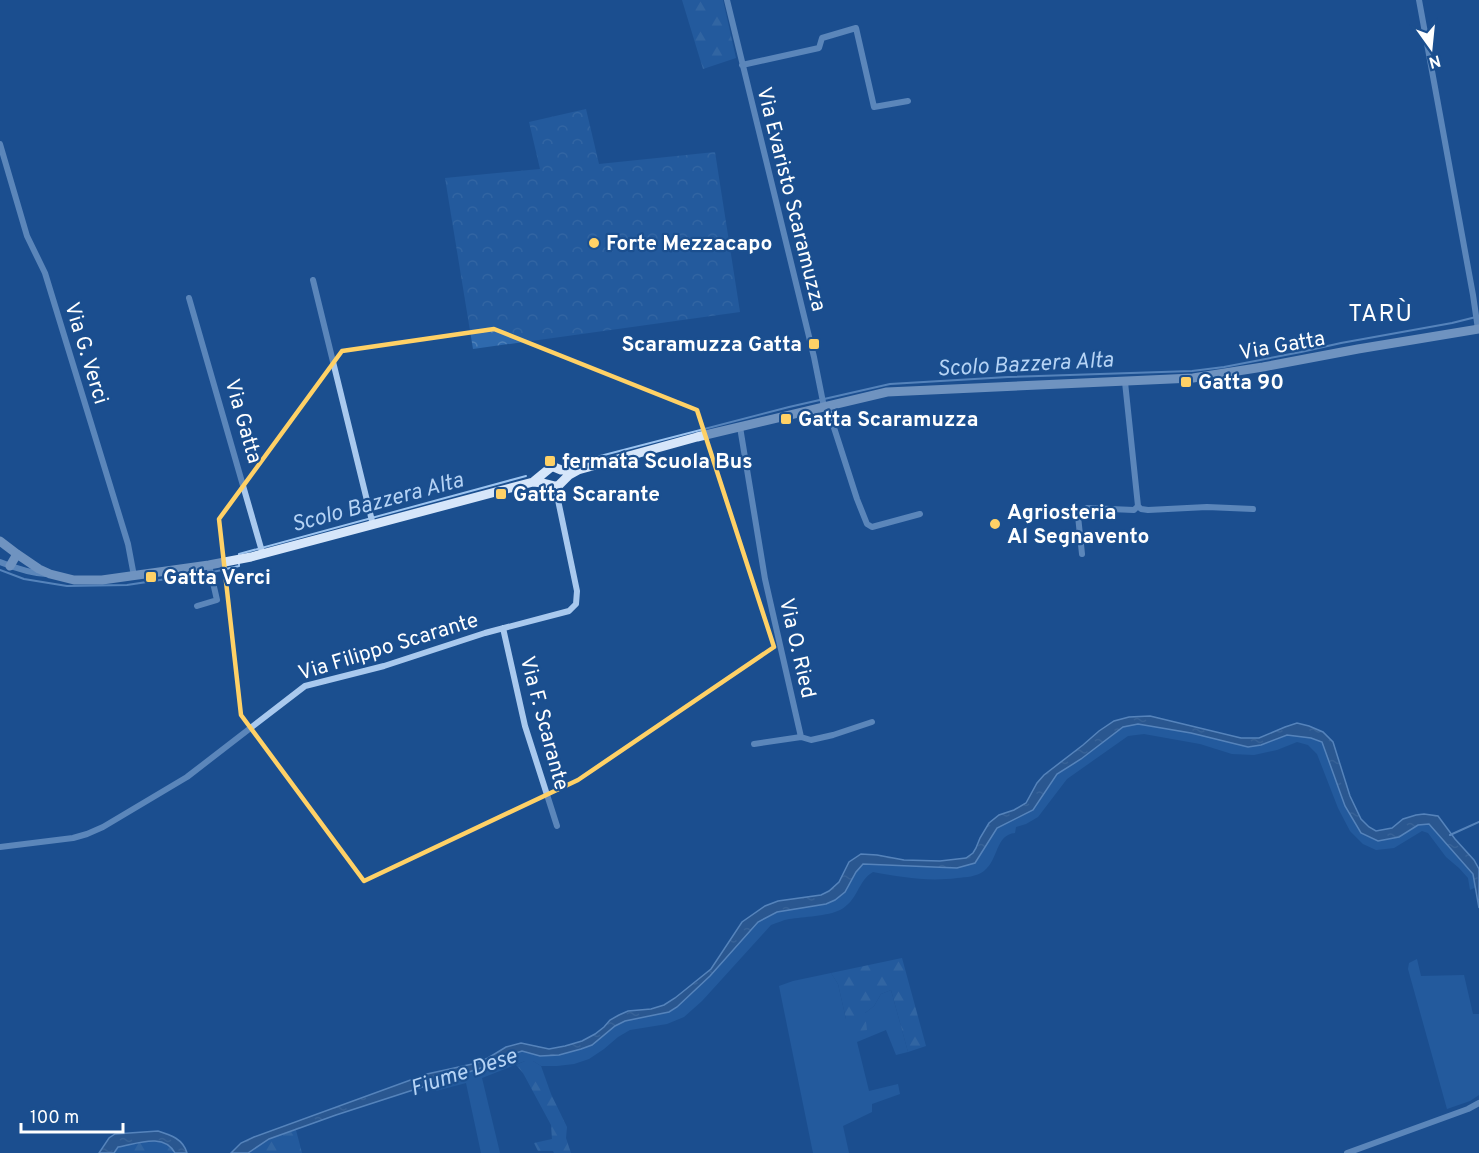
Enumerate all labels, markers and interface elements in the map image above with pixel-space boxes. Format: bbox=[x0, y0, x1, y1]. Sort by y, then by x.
north arrow bbox=[1401, 18, 1461, 78]
text: N bbox=[1426, 49, 1443, 72]
street label: Via Evaristo Scaramuzza bbox=[750, 84, 832, 314]
place label: Forte Mezzacapo bbox=[606, 231, 773, 258]
marker: Forte Mezzacapo bbox=[587, 236, 601, 250]
district label: TARÙ bbox=[1348, 298, 1414, 330]
street label: Via G. Verci bbox=[57, 299, 114, 408]
street label: Via Gatta bbox=[1237, 326, 1327, 367]
place label: Scaramuzza Gatta bbox=[622, 332, 802, 359]
marker: Scaramuzza Gatta bbox=[807, 337, 821, 351]
water label: Scolo Bazzera Alta bbox=[936, 347, 1115, 384]
place label: Gatta 90 bbox=[1198, 370, 1284, 397]
marker: Gatta 90 bbox=[1179, 375, 1193, 389]
street label: Via Gatta bbox=[218, 376, 267, 467]
place label: Gatta Scaramuzza bbox=[798, 407, 978, 434]
marker: Gatta Scaramuzza bbox=[779, 412, 793, 426]
place label: fermata Scuola Bus bbox=[562, 449, 753, 476]
marker: fermata Scuola Bus bbox=[543, 454, 557, 468]
water label: Scolo Bazzera Alta bbox=[289, 467, 467, 539]
place label: Gatta Scarante bbox=[513, 482, 660, 509]
marker: Gatta Scarante bbox=[494, 487, 508, 501]
place label: Agriosteria Al Segnavento bbox=[1007, 500, 1150, 551]
marker: Agriosteria Al Segnavento bbox=[988, 517, 1002, 531]
place label: Gatta Verci bbox=[163, 565, 271, 592]
marker: Gatta Verci bbox=[144, 570, 158, 584]
street label: Via O. Ried bbox=[772, 596, 821, 701]
street label: Via Filippo Scarante bbox=[295, 607, 482, 688]
street label: Via F. Scarante bbox=[513, 653, 574, 794]
water label: Fiume Dese bbox=[407, 1043, 521, 1103]
scale bar bbox=[21, 1096, 123, 1134]
text: 100 m bbox=[30, 1107, 79, 1130]

